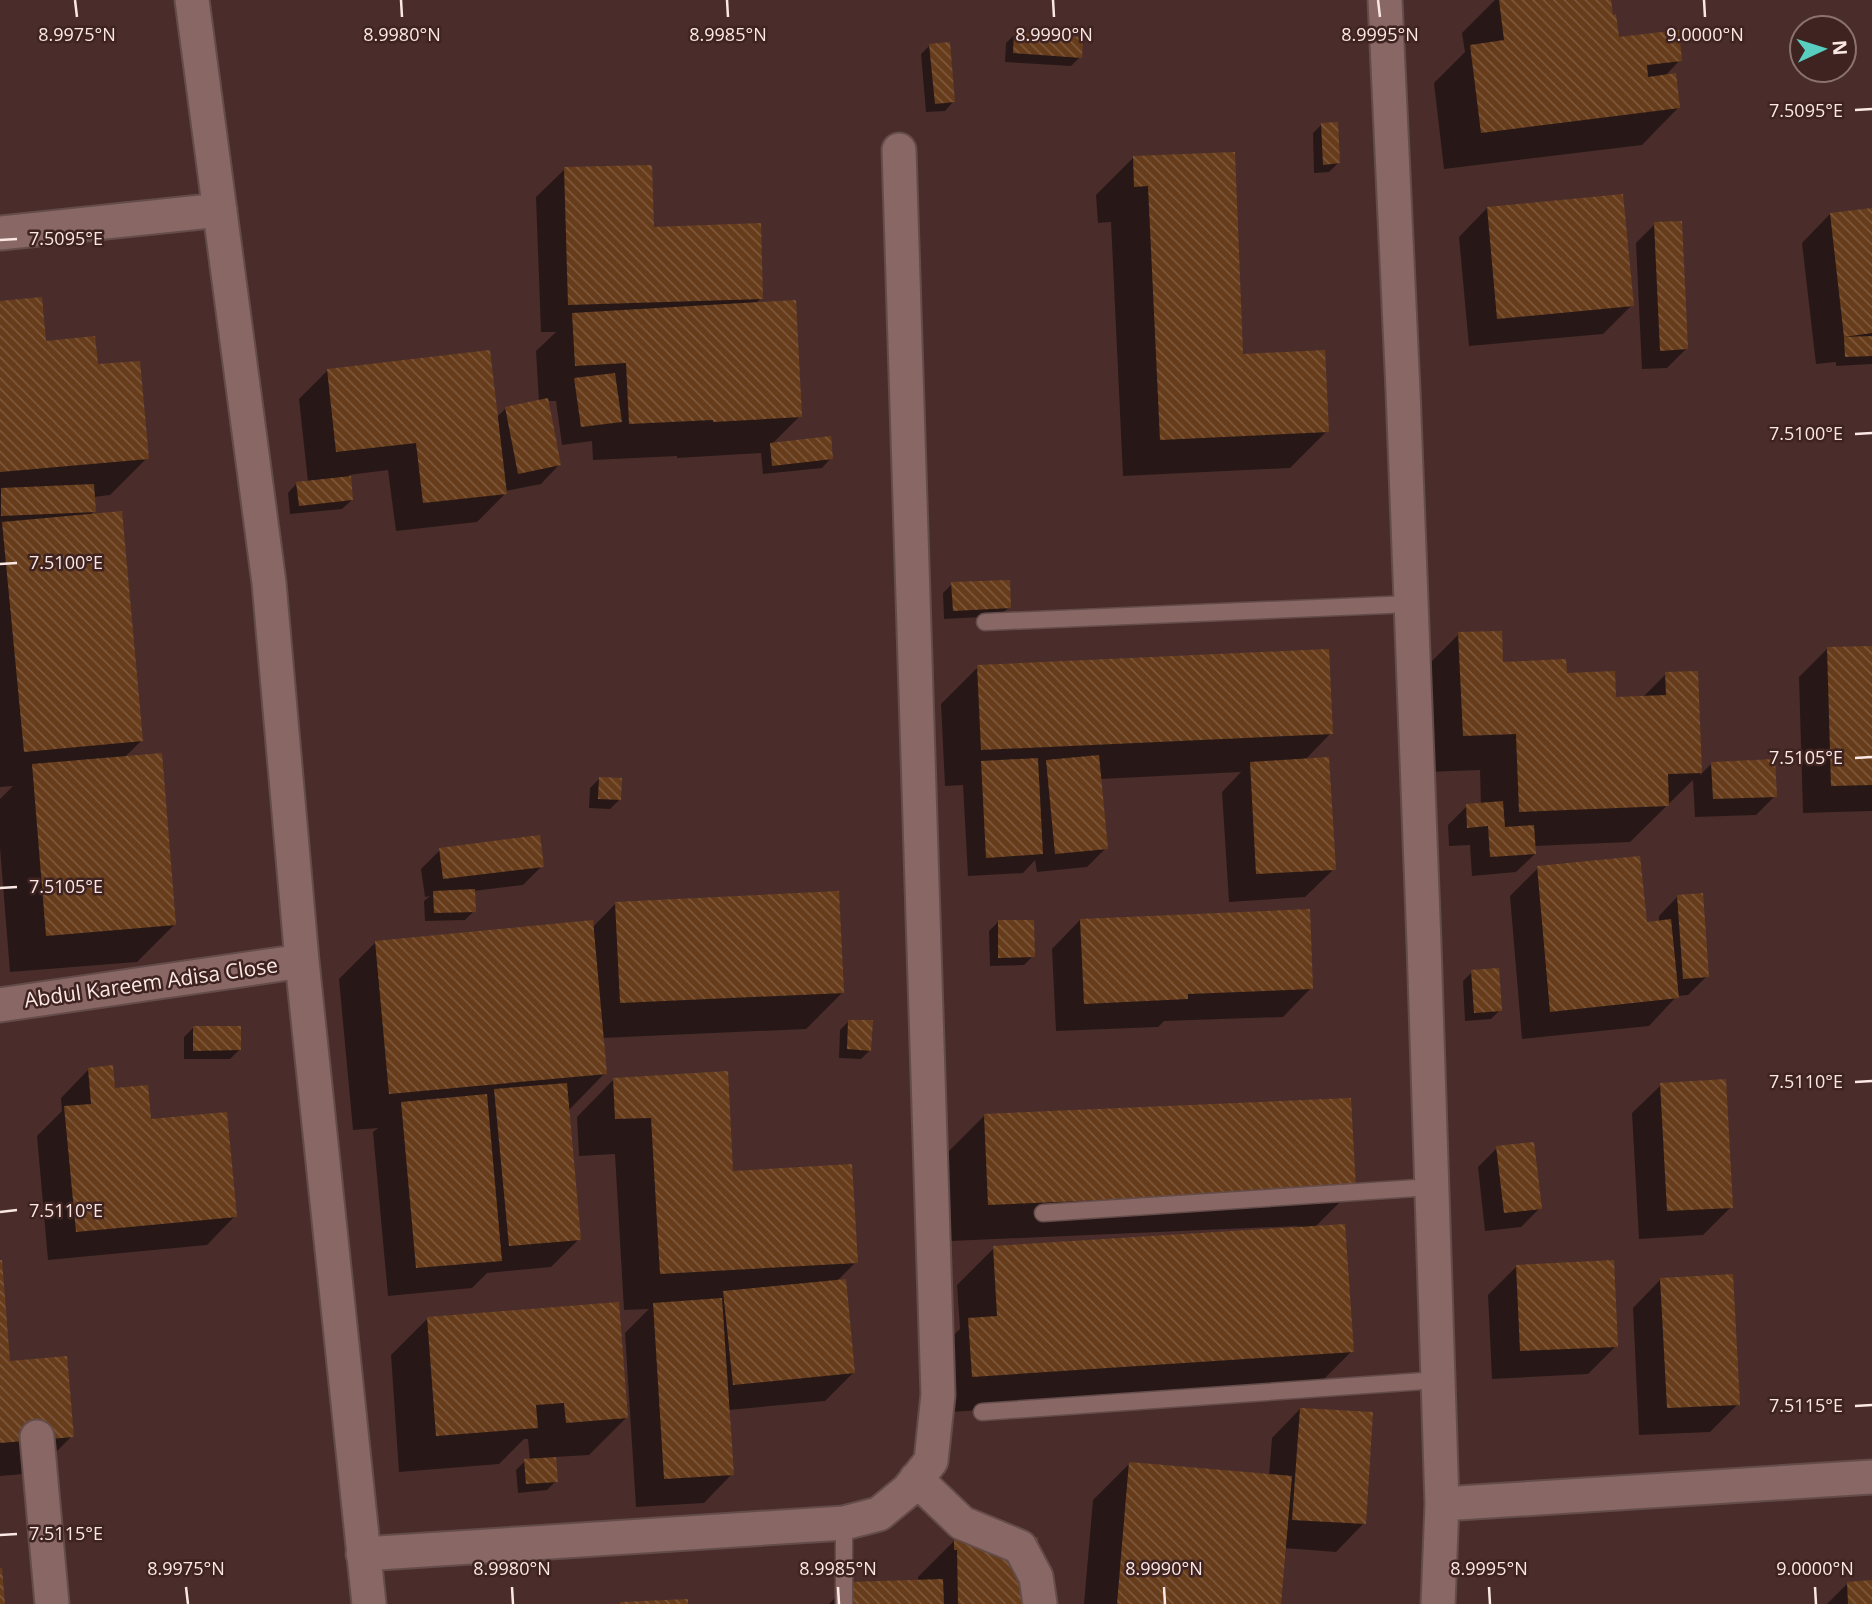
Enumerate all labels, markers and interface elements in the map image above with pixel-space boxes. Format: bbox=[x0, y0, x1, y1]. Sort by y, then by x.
north arrow bbox=[1788, 14, 1858, 84]
text: 8.9975°N bbox=[38, 22, 116, 46]
text: 8.9980°N bbox=[363, 22, 441, 46]
text: 8.9985°N bbox=[689, 22, 767, 46]
text: 8.9990°N bbox=[1015, 22, 1093, 46]
text: 8.9995°N bbox=[1341, 22, 1419, 46]
text: 9.0000°N bbox=[1666, 22, 1744, 46]
text: N bbox=[1826, 39, 1853, 56]
text: 7.5095°E bbox=[1769, 98, 1843, 122]
text: 7.5095°E bbox=[29, 226, 103, 250]
text: 7.5100°E bbox=[1769, 421, 1843, 445]
text: 7.5100°E bbox=[29, 550, 103, 574]
text: 7.5105°E bbox=[1769, 745, 1843, 769]
text: 7.5105°E bbox=[29, 874, 103, 898]
street label: Abdul Kareem Adisa Close bbox=[22, 950, 279, 1014]
text: 7.5110°E bbox=[1769, 1069, 1843, 1093]
text: 7.5110°E bbox=[29, 1198, 103, 1222]
text: 7.5115°E bbox=[1769, 1393, 1843, 1417]
text: 7.5115°E bbox=[29, 1521, 103, 1545]
text: 8.9975°N bbox=[147, 1556, 225, 1580]
text: 8.9980°N bbox=[473, 1556, 551, 1580]
text: 8.9985°N bbox=[799, 1556, 877, 1580]
text: 8.9990°N bbox=[1125, 1556, 1203, 1580]
text: 8.9995°N bbox=[1450, 1556, 1528, 1580]
text: 9.0000°N bbox=[1776, 1556, 1854, 1580]

